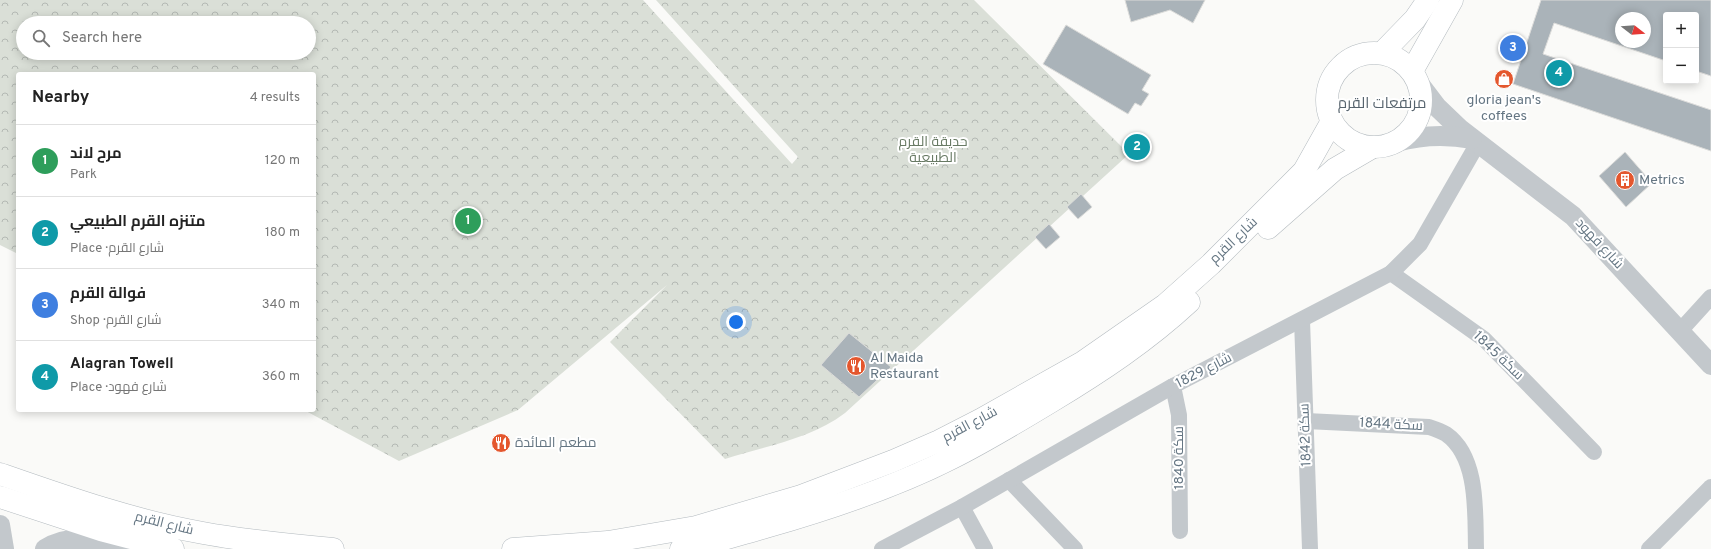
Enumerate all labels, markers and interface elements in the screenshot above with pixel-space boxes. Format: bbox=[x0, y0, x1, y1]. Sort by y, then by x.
north arrow bbox=[1615, 12, 1651, 48]
map controls bbox=[1663, 12, 1699, 84]
button: + bbox=[1663, 12, 1699, 48]
search box bbox=[16, 16, 316, 60]
icon: search bbox=[30, 27, 52, 49]
text: Search here bbox=[62, 29, 142, 48]
pin: 3 bbox=[1500, 33, 1526, 63]
button: − bbox=[1663, 48, 1699, 84]
pin: 4 bbox=[1546, 58, 1572, 88]
shop icon: gloria jean's coffees bbox=[1493, 68, 1515, 90]
text: Nearby bbox=[32, 87, 89, 109]
text: 4 results bbox=[250, 90, 300, 106]
place label: gloria jean's coffees bbox=[1467, 92, 1541, 125]
district label: مرتفعات القرم bbox=[1338, 95, 1426, 114]
pin: 2 bbox=[1124, 132, 1150, 162]
park label: حديقة القرم الطبيعية bbox=[899, 134, 967, 167]
text: مرح لاند bbox=[70, 145, 122, 164]
text: 1 bbox=[42, 153, 48, 169]
text: 120 m bbox=[265, 153, 300, 169]
text: Park bbox=[70, 167, 97, 183]
building icon: Metrics bbox=[1614, 169, 1636, 191]
place label: Metrics bbox=[1639, 172, 1685, 189]
pin: 1 bbox=[455, 206, 481, 236]
text: متنزه القرم الطبيعي bbox=[70, 213, 205, 232]
street label: شارع القرم bbox=[1207, 214, 1261, 268]
street label: شارع فهود bbox=[1571, 215, 1627, 273]
text: 2 bbox=[41, 225, 49, 241]
text: 180 m bbox=[265, 225, 300, 241]
text: Place · شارع القرم bbox=[70, 241, 164, 257]
text: فوالة القرم bbox=[70, 285, 146, 304]
text: 3 bbox=[41, 297, 49, 313]
text: 340 m bbox=[262, 297, 300, 313]
your location bbox=[726, 312, 746, 332]
text: Shop · شارع القرم bbox=[70, 313, 162, 329]
street label: 1845 سكة bbox=[1469, 328, 1527, 384]
place label: Al Maida Restaurant bbox=[870, 350, 939, 383]
street label: 1829 شارع bbox=[1173, 350, 1235, 392]
text: Alagran Towell bbox=[70, 355, 174, 374]
restaurant icon: Al Maida Restaurant bbox=[845, 355, 867, 377]
text: 4 bbox=[41, 369, 49, 385]
text: 360 m bbox=[262, 369, 300, 385]
text: Place · شارع فهود bbox=[70, 380, 167, 396]
street label: شارع القرم bbox=[940, 403, 1000, 447]
street label: سكة 1842 bbox=[1296, 403, 1316, 467]
street label: سكة 1844 bbox=[1359, 415, 1423, 435]
street label: سكة 1840 bbox=[1171, 426, 1188, 490]
restaurant icon: مطعم المائدة bbox=[490, 432, 512, 454]
place label: مطعم المائدة bbox=[515, 435, 597, 452]
street label: شارع القرم bbox=[133, 509, 195, 539]

